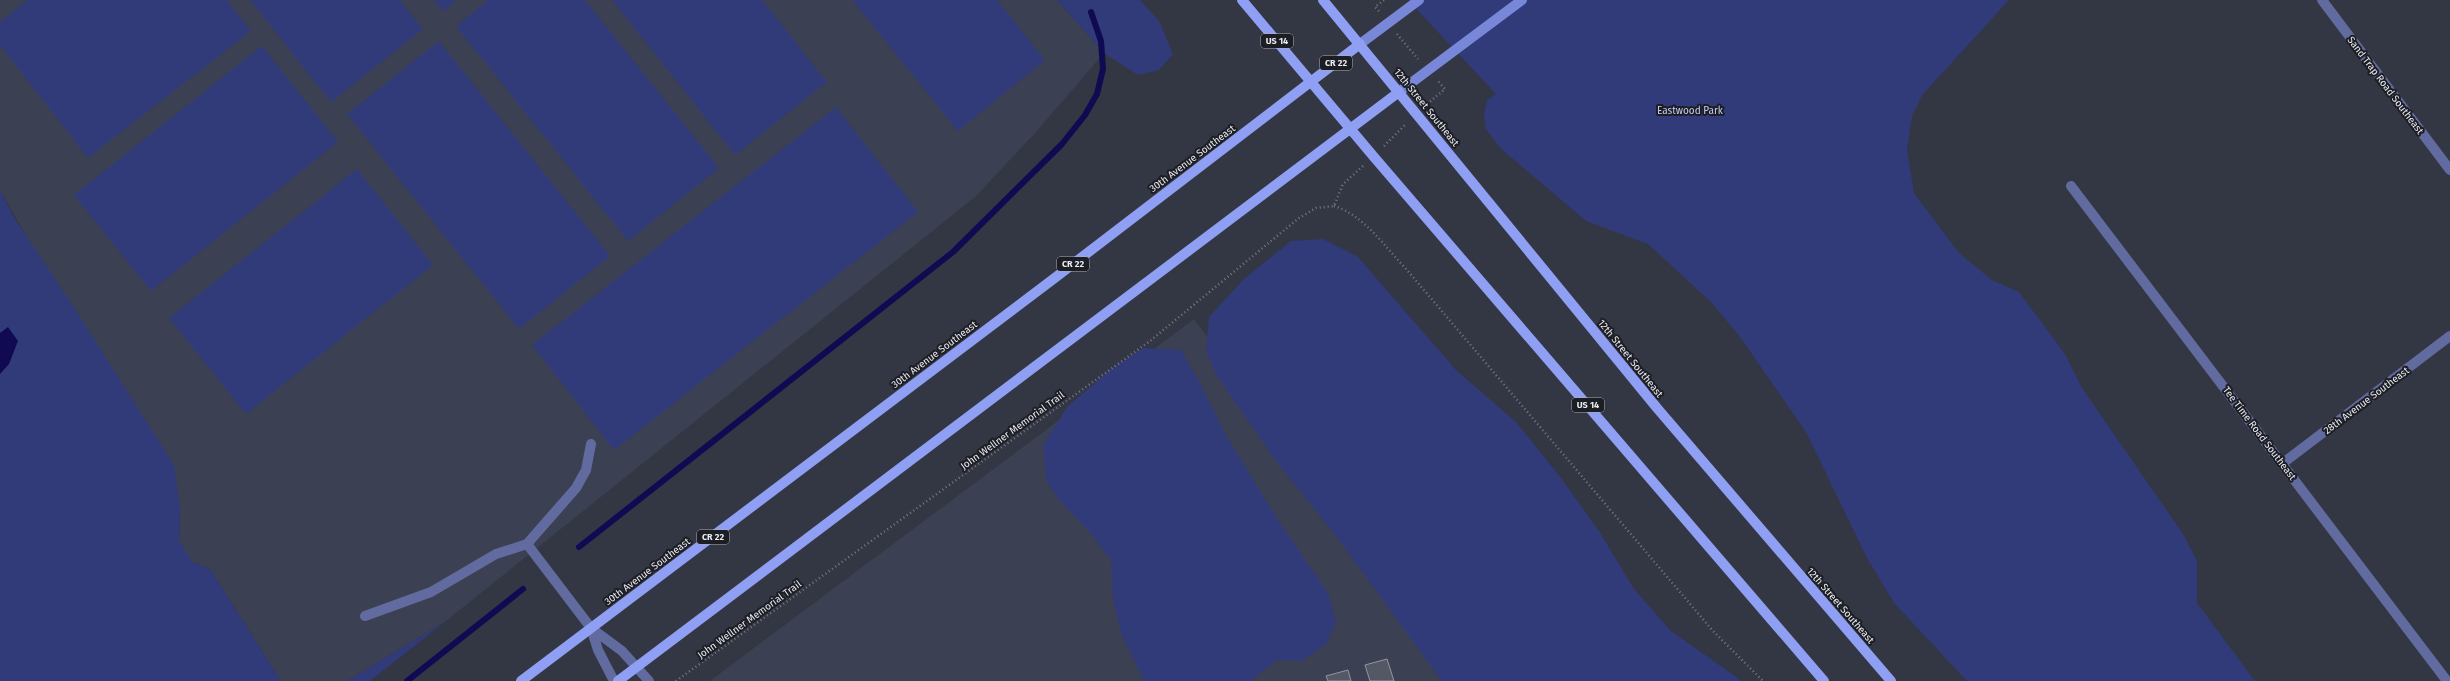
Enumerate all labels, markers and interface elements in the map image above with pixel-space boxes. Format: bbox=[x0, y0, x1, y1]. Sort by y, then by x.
road number: US 14 bbox=[1261, 34, 1293, 48]
street label: Sand Trap Road Southeast bbox=[2345, 34, 2426, 137]
road number: CR 22 bbox=[1320, 56, 1352, 70]
street label: 12th Street Southeast bbox=[1391, 66, 1462, 149]
park label: Eastwood Park bbox=[1657, 105, 1724, 117]
street label: 30th Avenue Southeast bbox=[1147, 122, 1238, 195]
road number: CR 22 bbox=[1057, 257, 1089, 271]
street label: 12th Street Southeast bbox=[1595, 317, 1666, 400]
street label: 30th Avenue Southeast bbox=[889, 318, 980, 391]
street label: 28th Avenue Southeast bbox=[2321, 364, 2412, 437]
street label: Tee Time Road Southeast bbox=[2220, 384, 2299, 483]
street label: John Wellner Memorial Trail bbox=[958, 389, 1067, 473]
road number: US 14 bbox=[1572, 398, 1604, 412]
road number: CR 22 bbox=[697, 530, 729, 544]
street label: 30th Avenue Southeast bbox=[602, 535, 693, 608]
street label: 12th Street Southeast bbox=[1804, 565, 1877, 646]
street label: John Wellner Memorial Trail bbox=[695, 578, 804, 662]

